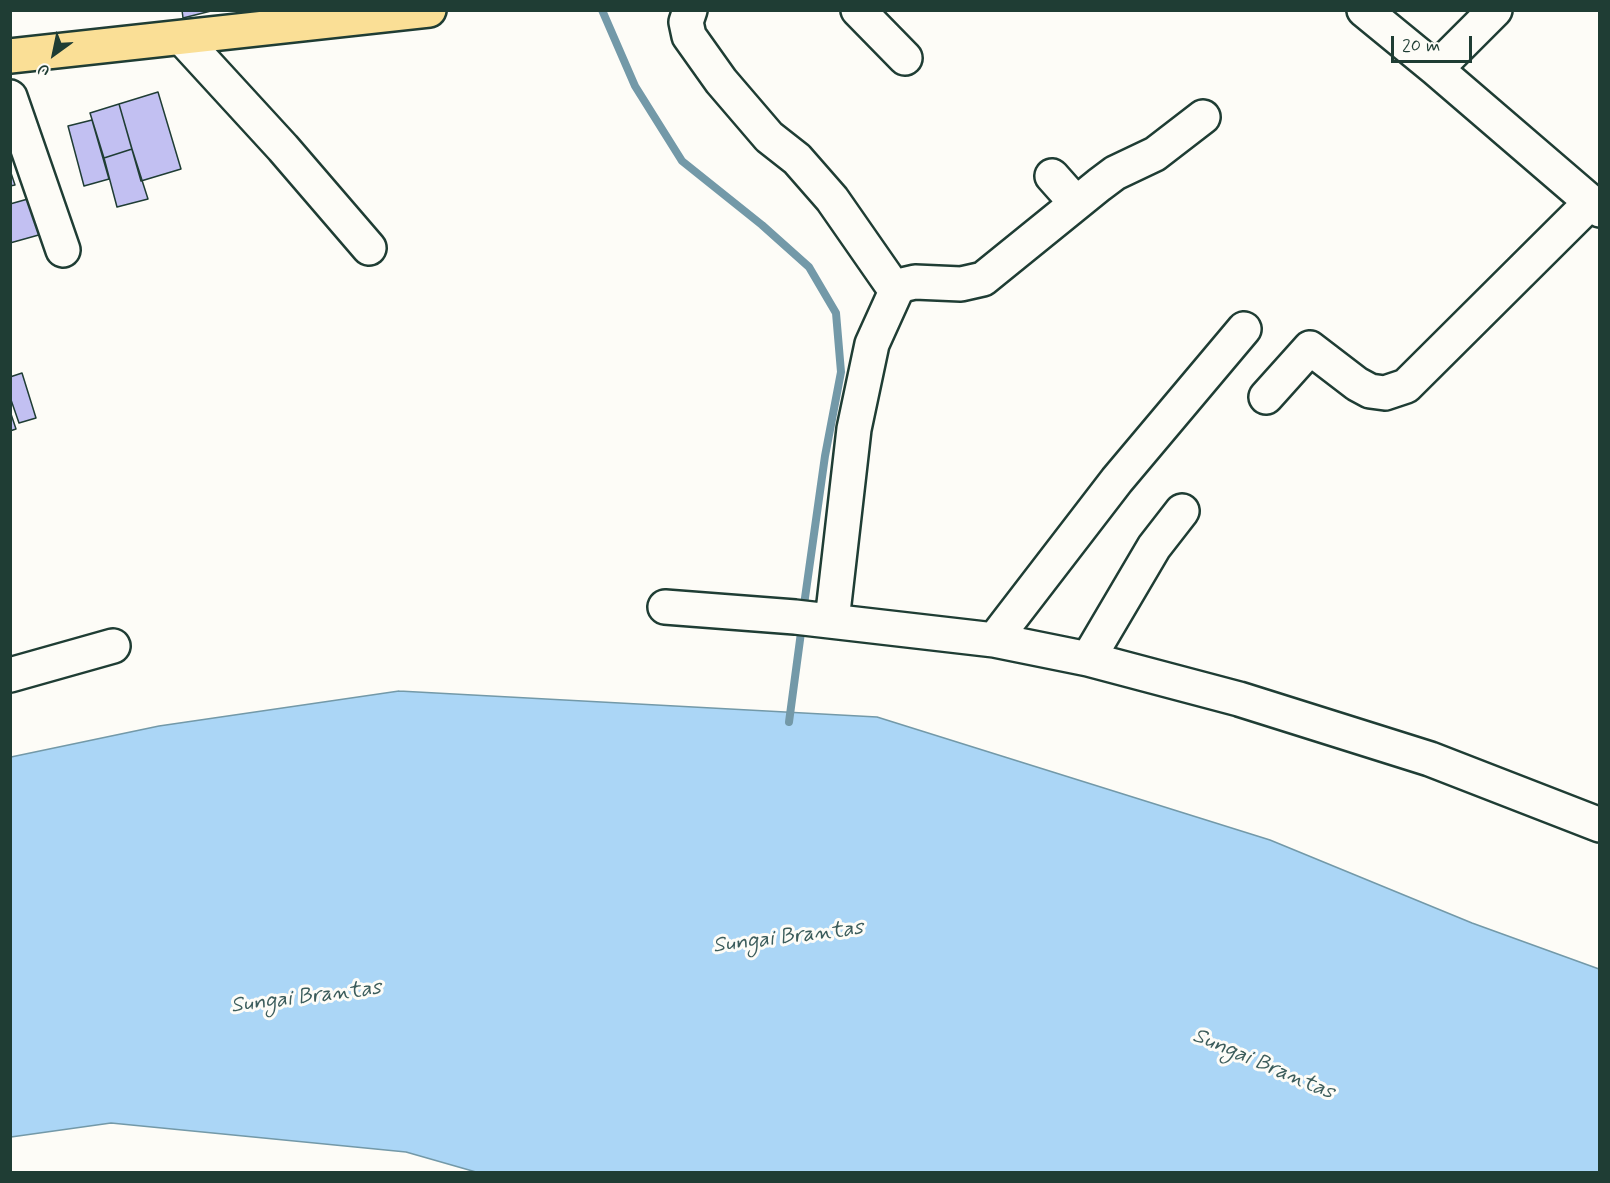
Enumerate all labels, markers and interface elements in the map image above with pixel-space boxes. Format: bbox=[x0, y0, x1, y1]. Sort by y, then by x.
north arrow bbox=[24, 24, 84, 84]
scale bar bbox=[1394, 24, 1475, 62]
text: 20 m bbox=[1402, 34, 1440, 58]
text: U bbox=[34, 58, 54, 81]
water label: Sungai Brantas bbox=[711, 916, 865, 960]
water label: Sungai Brantas bbox=[229, 976, 383, 1020]
water label: Sungai Brantas bbox=[1188, 1023, 1338, 1107]

